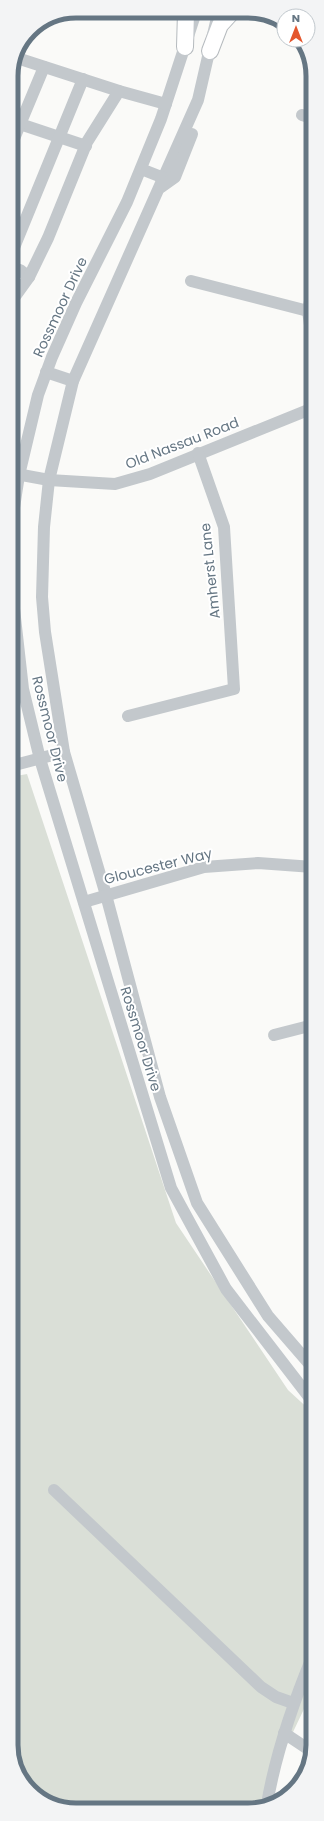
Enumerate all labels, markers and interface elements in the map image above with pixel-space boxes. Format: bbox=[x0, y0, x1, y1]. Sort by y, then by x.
north arrow bbox=[276, 8, 316, 48]
text: N bbox=[292, 10, 300, 26]
street label: Rossmoor Drive bbox=[28, 253, 92, 360]
street label: Old Nassau Road bbox=[122, 412, 242, 474]
street label: Amherst Lane bbox=[195, 522, 225, 620]
street label: Rossmoor Drive bbox=[27, 674, 73, 784]
street label: Gloucester Way bbox=[102, 843, 214, 889]
street label: Rossmoor Drive bbox=[116, 984, 167, 1094]

